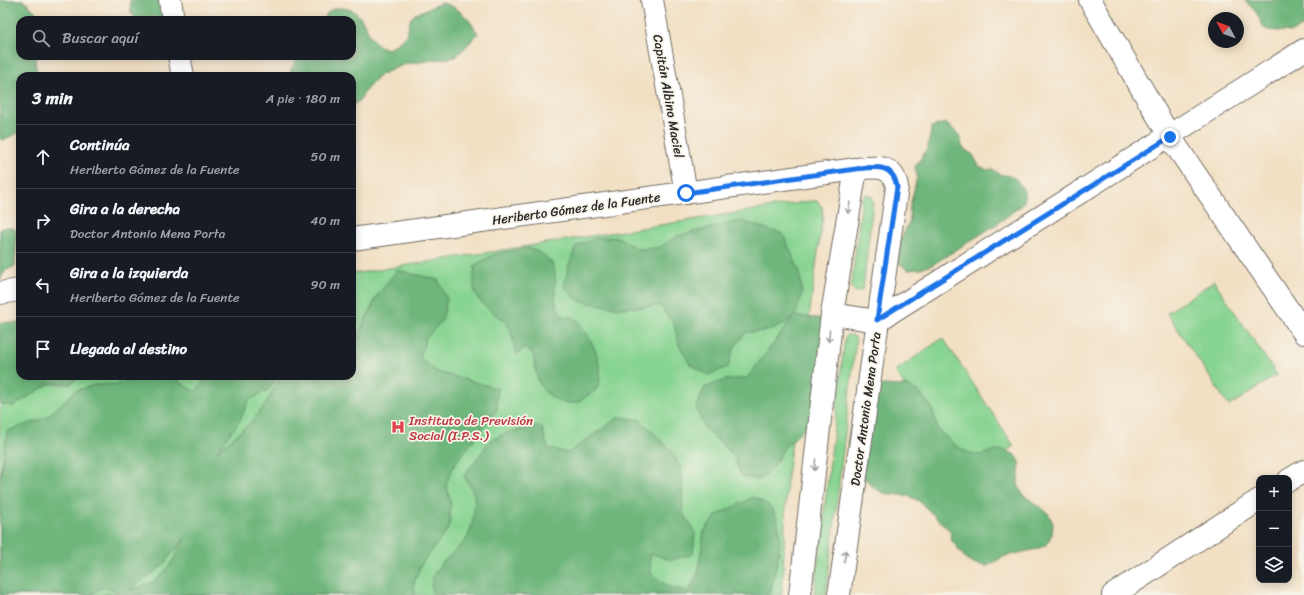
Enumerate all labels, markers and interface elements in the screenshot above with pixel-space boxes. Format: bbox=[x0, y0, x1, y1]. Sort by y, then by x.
north arrow bbox=[1208, 12, 1244, 48]
search box bbox=[16, 16, 356, 60]
text: Buscar aquí bbox=[62, 25, 139, 51]
icon: search bbox=[30, 27, 52, 49]
street label: Capitán Albino Maciel bbox=[646, 32, 691, 160]
text: 3 min bbox=[32, 83, 73, 113]
text: A pie · 180 m bbox=[266, 87, 340, 110]
route end bbox=[1161, 128, 1179, 146]
text: Continúa bbox=[70, 132, 129, 158]
text: 50 m bbox=[310, 145, 340, 168]
icon: ahead bbox=[32, 146, 54, 168]
text: Heriberto Gómez de la Fuente bbox=[70, 158, 240, 181]
route start bbox=[677, 184, 695, 202]
street label: Heriberto Gómez de la Fuente bbox=[490, 185, 662, 232]
text: Gira a la derecha bbox=[70, 196, 180, 222]
one-way arrow bbox=[845, 201, 853, 214]
text: 40 m bbox=[310, 209, 340, 232]
icon: right bbox=[32, 210, 54, 232]
text: Doctor Antonio Mena Porta bbox=[70, 222, 225, 245]
text: Gira a la izquierda bbox=[70, 260, 188, 286]
text: 90 m bbox=[310, 273, 340, 296]
icon: left bbox=[32, 274, 54, 296]
text: Heriberto Gómez de la Fuente bbox=[70, 286, 240, 309]
one-way arrow bbox=[825, 329, 833, 342]
street label: Doctor Antonio Mena Porta bbox=[843, 330, 888, 488]
text: Llegada al destino bbox=[70, 336, 187, 362]
icon: arrive bbox=[32, 338, 54, 360]
place label: Instituto de Previsión Social (I.P.S.) bbox=[408, 409, 533, 447]
hospital icon: Instituto de Previsión Social (I.P.S.) bbox=[390, 419, 406, 435]
one-way arrow bbox=[811, 458, 818, 471]
map controls bbox=[1256, 475, 1292, 583]
button: + bbox=[1256, 475, 1292, 511]
button: − bbox=[1256, 511, 1292, 547]
button: layers bbox=[1256, 547, 1292, 583]
one-way arrow bbox=[841, 550, 849, 563]

